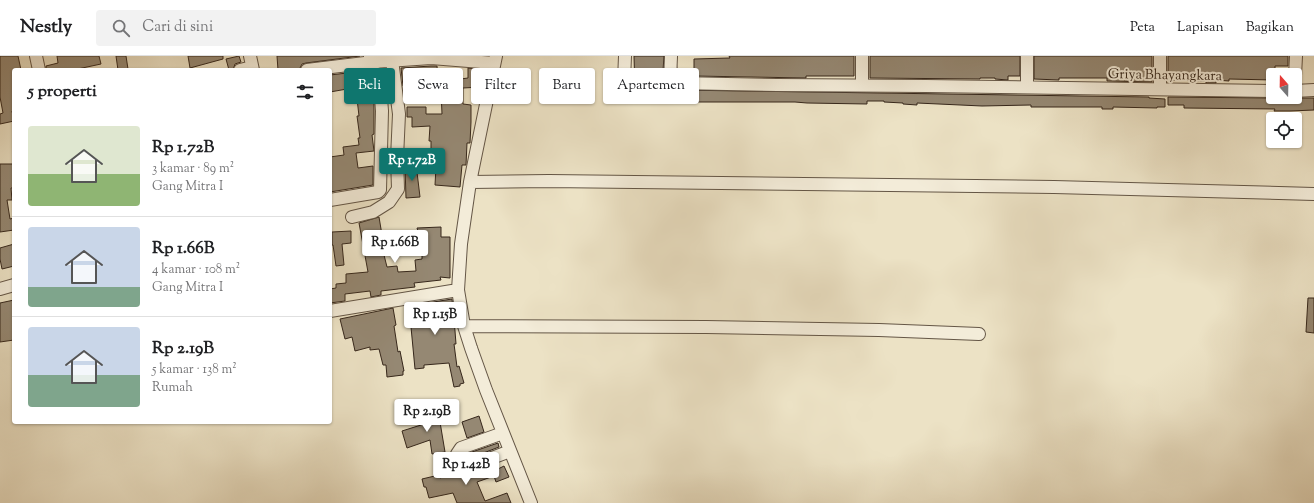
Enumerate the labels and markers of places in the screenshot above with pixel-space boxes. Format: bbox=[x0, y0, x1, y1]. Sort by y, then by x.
pin: Rp 1.72B bbox=[371, 148, 453, 182]
pin: Rp 1.66B bbox=[354, 230, 436, 264]
pin: Rp 1.15B bbox=[394, 302, 476, 336]
pin: Rp 2.19B bbox=[386, 399, 468, 433]
pin: Rp 1.42B bbox=[425, 452, 507, 486]

